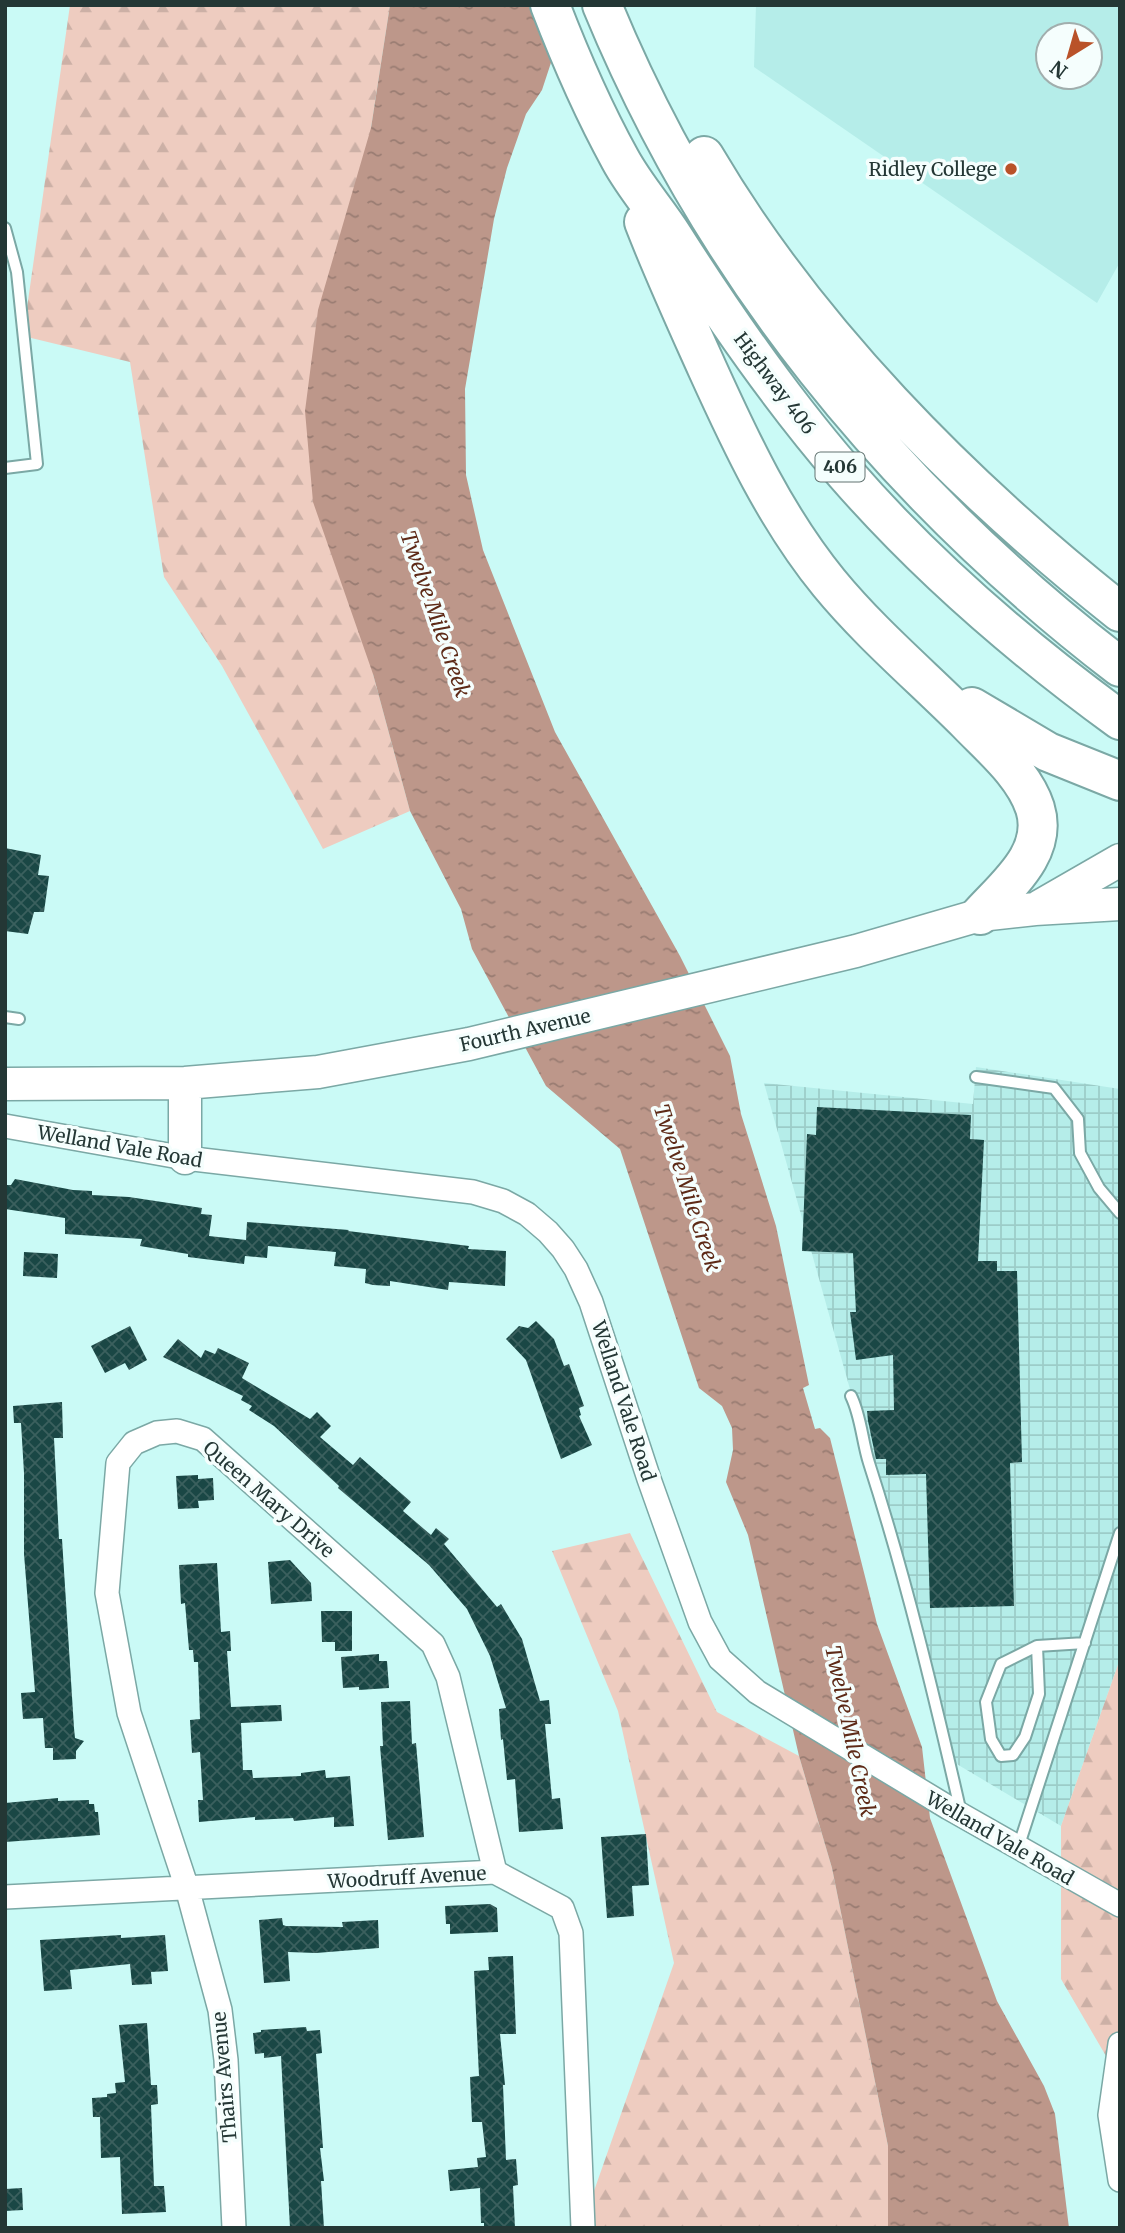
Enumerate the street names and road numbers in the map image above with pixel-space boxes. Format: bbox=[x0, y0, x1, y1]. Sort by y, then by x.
street label: Highway 406 bbox=[729, 327, 821, 439]
road number: 406 bbox=[816, 452, 864, 481]
street label: Fourth Avenue bbox=[457, 1003, 593, 1057]
street label: Welland Vale Road bbox=[35, 1120, 204, 1172]
street label: Welland Vale Road bbox=[586, 1317, 661, 1484]
street label: Queen Mary Drive bbox=[199, 1436, 340, 1563]
street label: Welland Vale Road bbox=[921, 1785, 1078, 1890]
street label: Woodruff Avenue bbox=[326, 1861, 487, 1893]
street label: Thairs Avenue bbox=[206, 2011, 242, 2143]

